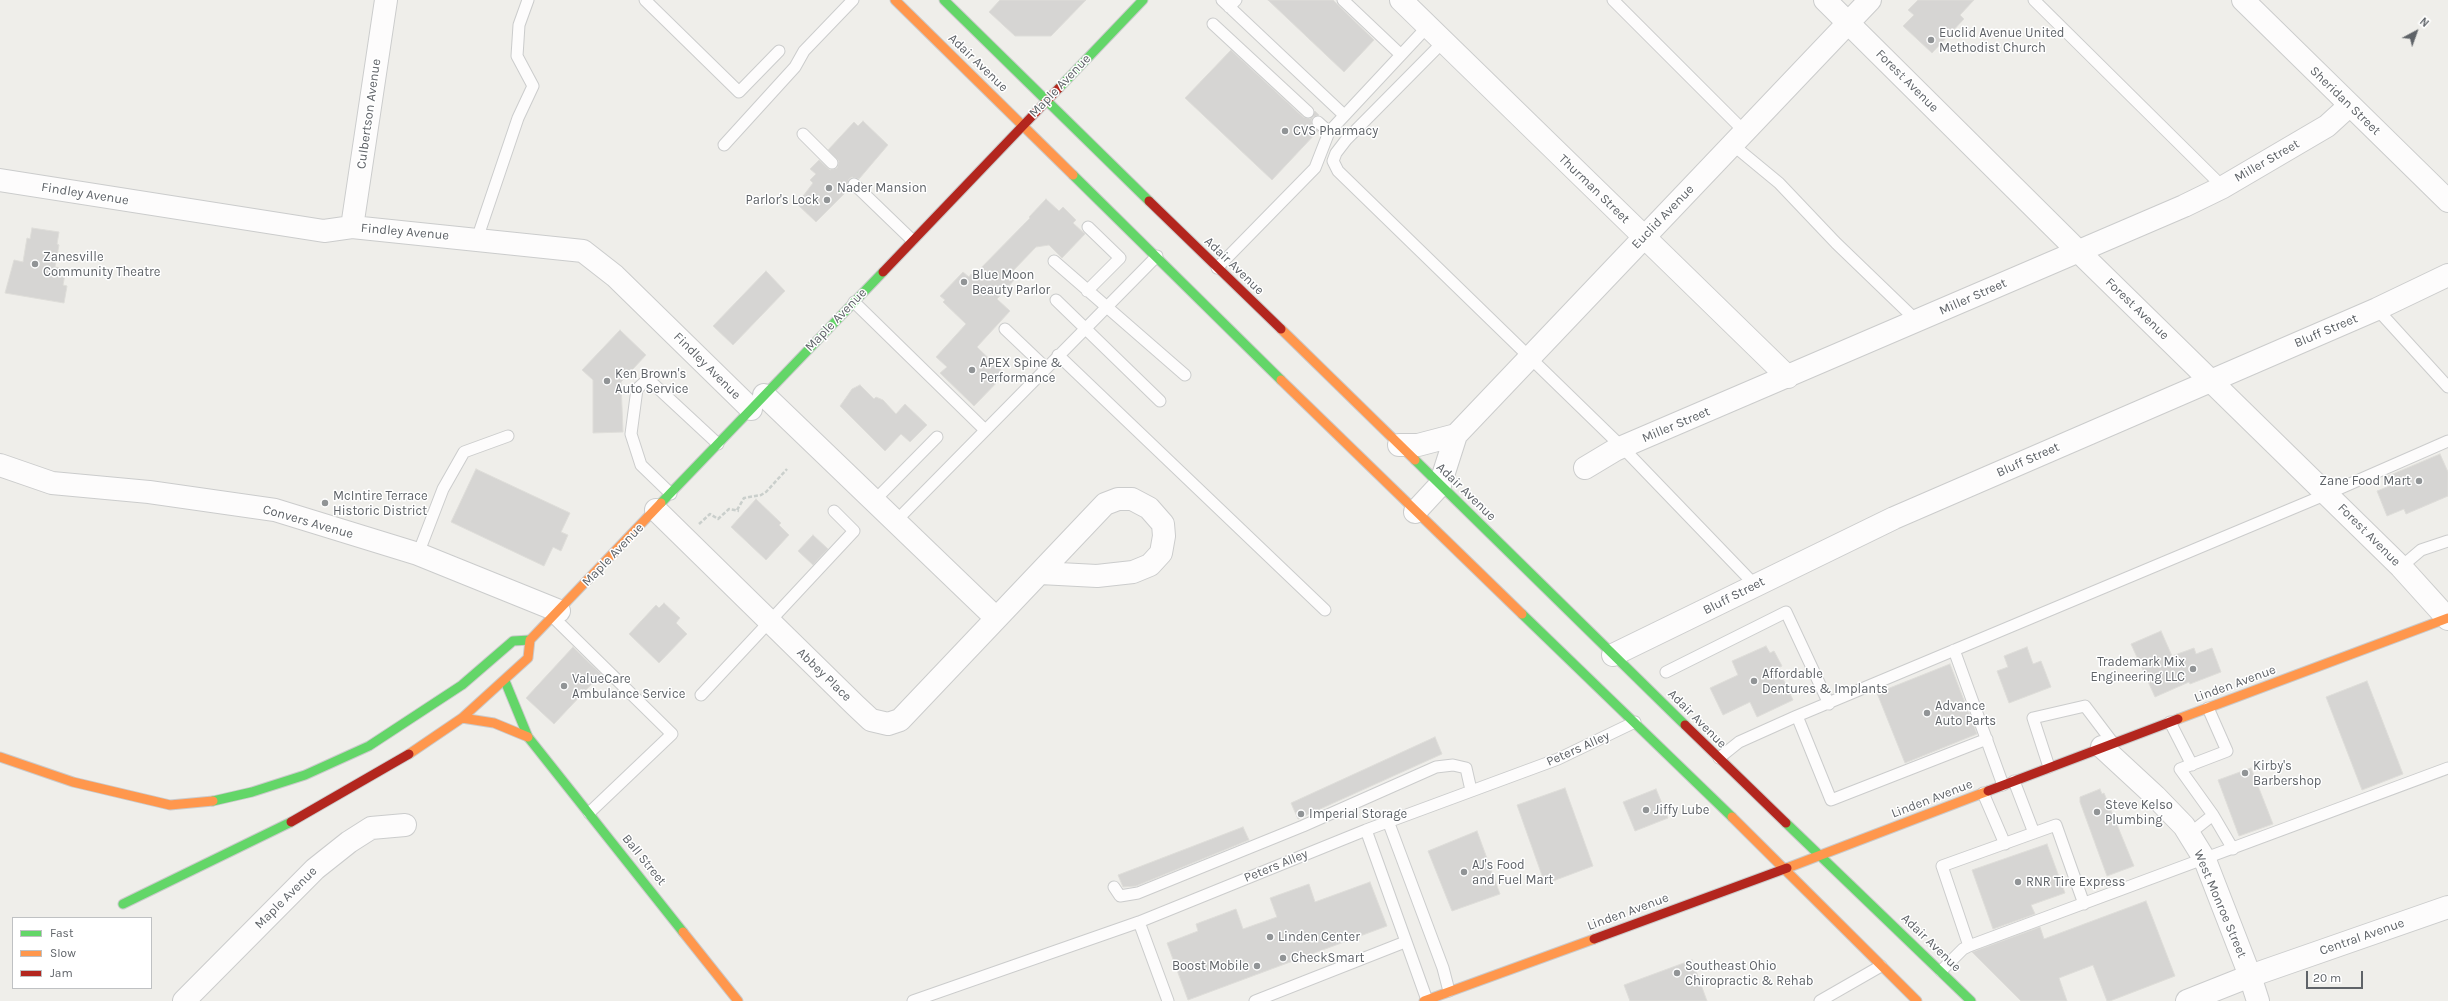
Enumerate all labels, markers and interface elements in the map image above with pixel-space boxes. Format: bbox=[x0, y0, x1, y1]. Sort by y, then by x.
north arrow bbox=[2396, 12, 2436, 52]
text: N bbox=[2417, 15, 2431, 30]
place label: Euclid Avenue United Methodist Church bbox=[1939, 25, 2065, 56]
street label: Adair Avenue bbox=[945, 31, 1011, 95]
marker: Euclid Avenue United Methodist Church bbox=[1926, 35, 1936, 45]
street label: Forest Avenue bbox=[1872, 46, 1942, 116]
street label: Maple Avenue bbox=[1026, 51, 1094, 121]
street label: Culbertson Avenue bbox=[354, 58, 384, 170]
street label: Sheridan Street bbox=[2306, 63, 2384, 139]
place label: CVS Pharmacy bbox=[1293, 123, 1378, 139]
marker: CVS Pharmacy bbox=[1280, 126, 1290, 136]
street label: Miller Street bbox=[2232, 136, 2302, 186]
street label: Thurman Street bbox=[1555, 151, 1633, 227]
street label: Findley Avenue bbox=[40, 179, 130, 209]
place label: Nader Mansion bbox=[837, 180, 927, 196]
street label: Euclid Avenue bbox=[1629, 182, 1697, 252]
marker: Nader Mansion bbox=[824, 183, 834, 193]
place label: Parlor's Lock bbox=[746, 192, 819, 208]
marker: Parlor's Lock bbox=[822, 195, 832, 205]
street label: Findley Avenue bbox=[360, 220, 450, 244]
street label: Adair Avenue bbox=[1201, 234, 1267, 298]
place label: Zanesville Community Theatre bbox=[43, 249, 160, 280]
marker: Zanesville Community Theatre bbox=[30, 259, 40, 269]
place label: Blue Moon Beauty Parlor bbox=[972, 267, 1050, 298]
street label: Miller Street bbox=[1937, 275, 2009, 319]
street label: Forest Avenue bbox=[2102, 275, 2172, 343]
marker: Blue Moon Beauty Parlor bbox=[959, 277, 969, 287]
street label: Maple Avenue bbox=[802, 285, 870, 355]
street label: Bluff Street bbox=[2292, 311, 2360, 351]
street label: Findley Avenue bbox=[670, 329, 744, 403]
place label: APEX Spine & Performance bbox=[980, 355, 1062, 386]
marker: APEX Spine & Performance bbox=[967, 365, 977, 375]
place label: Ken Brown's Auto Service bbox=[615, 366, 688, 397]
marker: Ken Brown's Auto Service bbox=[602, 376, 612, 386]
street label: Miller Street bbox=[1640, 404, 1712, 446]
street label: Bluff Street bbox=[1994, 439, 2062, 481]
street label: Adair Avenue bbox=[1433, 460, 1499, 524]
place label: Zane Food Mart bbox=[2319, 473, 2411, 489]
marker: Zane Food Mart bbox=[2414, 476, 2424, 486]
place label: McIntire Terrace Historic District bbox=[333, 488, 428, 519]
marker: McIntire Terrace Historic District bbox=[320, 498, 330, 508]
street label: Forest Avenue bbox=[2334, 500, 2404, 570]
street label: Convers Avenue bbox=[261, 502, 355, 542]
street label: Maple Avenue bbox=[579, 520, 647, 590]
street label: Bluff Street bbox=[1700, 574, 1768, 618]
street label: Abbey Place bbox=[793, 645, 855, 705]
place label: Trademark Mix Engineering LLC bbox=[2090, 654, 2185, 685]
street label: Linden Avenue bbox=[2192, 662, 2278, 706]
marker: Trademark Mix Engineering LLC bbox=[2188, 664, 2198, 674]
place label: Affordable Dentures & Implants bbox=[1762, 666, 1888, 697]
place label: ValueCare Ambulance Service bbox=[572, 671, 685, 702]
marker: Affordable Dentures & Implants bbox=[1749, 676, 1759, 686]
marker: ValueCare Ambulance Service bbox=[559, 681, 569, 691]
street label: Adair Avenue bbox=[1664, 686, 1730, 752]
place label: Advance Auto Parts bbox=[1935, 698, 1996, 729]
marker: Advance Auto Parts bbox=[1922, 708, 1932, 718]
street label: Peters Alley bbox=[1544, 728, 1612, 770]
place label: Kirby's Barbershop bbox=[2253, 758, 2321, 789]
marker: Kirby's Barbershop bbox=[2240, 768, 2250, 778]
street label: Linden Avenue bbox=[1889, 776, 1975, 822]
place label: Steve Kelso Plumbing bbox=[2105, 797, 2173, 828]
place label: Jiffy Lube bbox=[1654, 802, 1709, 818]
marker: Jiffy Lube bbox=[1641, 805, 1651, 815]
place label: Imperial Storage bbox=[1309, 806, 1407, 822]
marker: Steve Kelso Plumbing bbox=[2092, 807, 2102, 817]
marker: Imperial Storage bbox=[1296, 809, 1306, 819]
street label: Ball Street bbox=[619, 831, 669, 889]
street label: Peters Alley bbox=[1242, 846, 1310, 886]
street label: West Monroe Street bbox=[2190, 848, 2250, 960]
place label: AJ's Food and Fuel Mart bbox=[1472, 857, 1553, 888]
street label: Maple Avenue bbox=[252, 864, 320, 932]
marker: AJ's Food and Fuel Mart bbox=[1459, 867, 1469, 877]
place label: RNR Tire Express bbox=[2026, 874, 2125, 890]
marker: RNR Tire Express bbox=[2013, 877, 2023, 887]
street label: Linden Avenue bbox=[1585, 890, 1671, 934]
street label: Adair Avenue bbox=[1898, 911, 1964, 975]
street label: Central Avenue bbox=[2318, 915, 2406, 959]
legend bbox=[12, 917, 152, 989]
text: Fast bbox=[50, 926, 73, 940]
place label: Linden Center bbox=[1278, 929, 1360, 945]
marker: Linden Center bbox=[1265, 932, 1275, 942]
text: Slow bbox=[50, 946, 76, 960]
place label: CheckSmart bbox=[1291, 950, 1364, 966]
marker: CheckSmart bbox=[1278, 953, 1288, 963]
place label: Boost Mobile bbox=[1172, 958, 1249, 974]
place label: Southeast Ohio Chiropractic & Rehab bbox=[1685, 958, 1814, 989]
marker: Boost Mobile bbox=[1252, 961, 1262, 971]
scale bar bbox=[2308, 963, 2365, 989]
text: Jam bbox=[50, 966, 73, 980]
marker: Southeast Ohio Chiropractic & Rehab bbox=[1672, 968, 1682, 978]
text: 20 m bbox=[2313, 971, 2341, 985]

